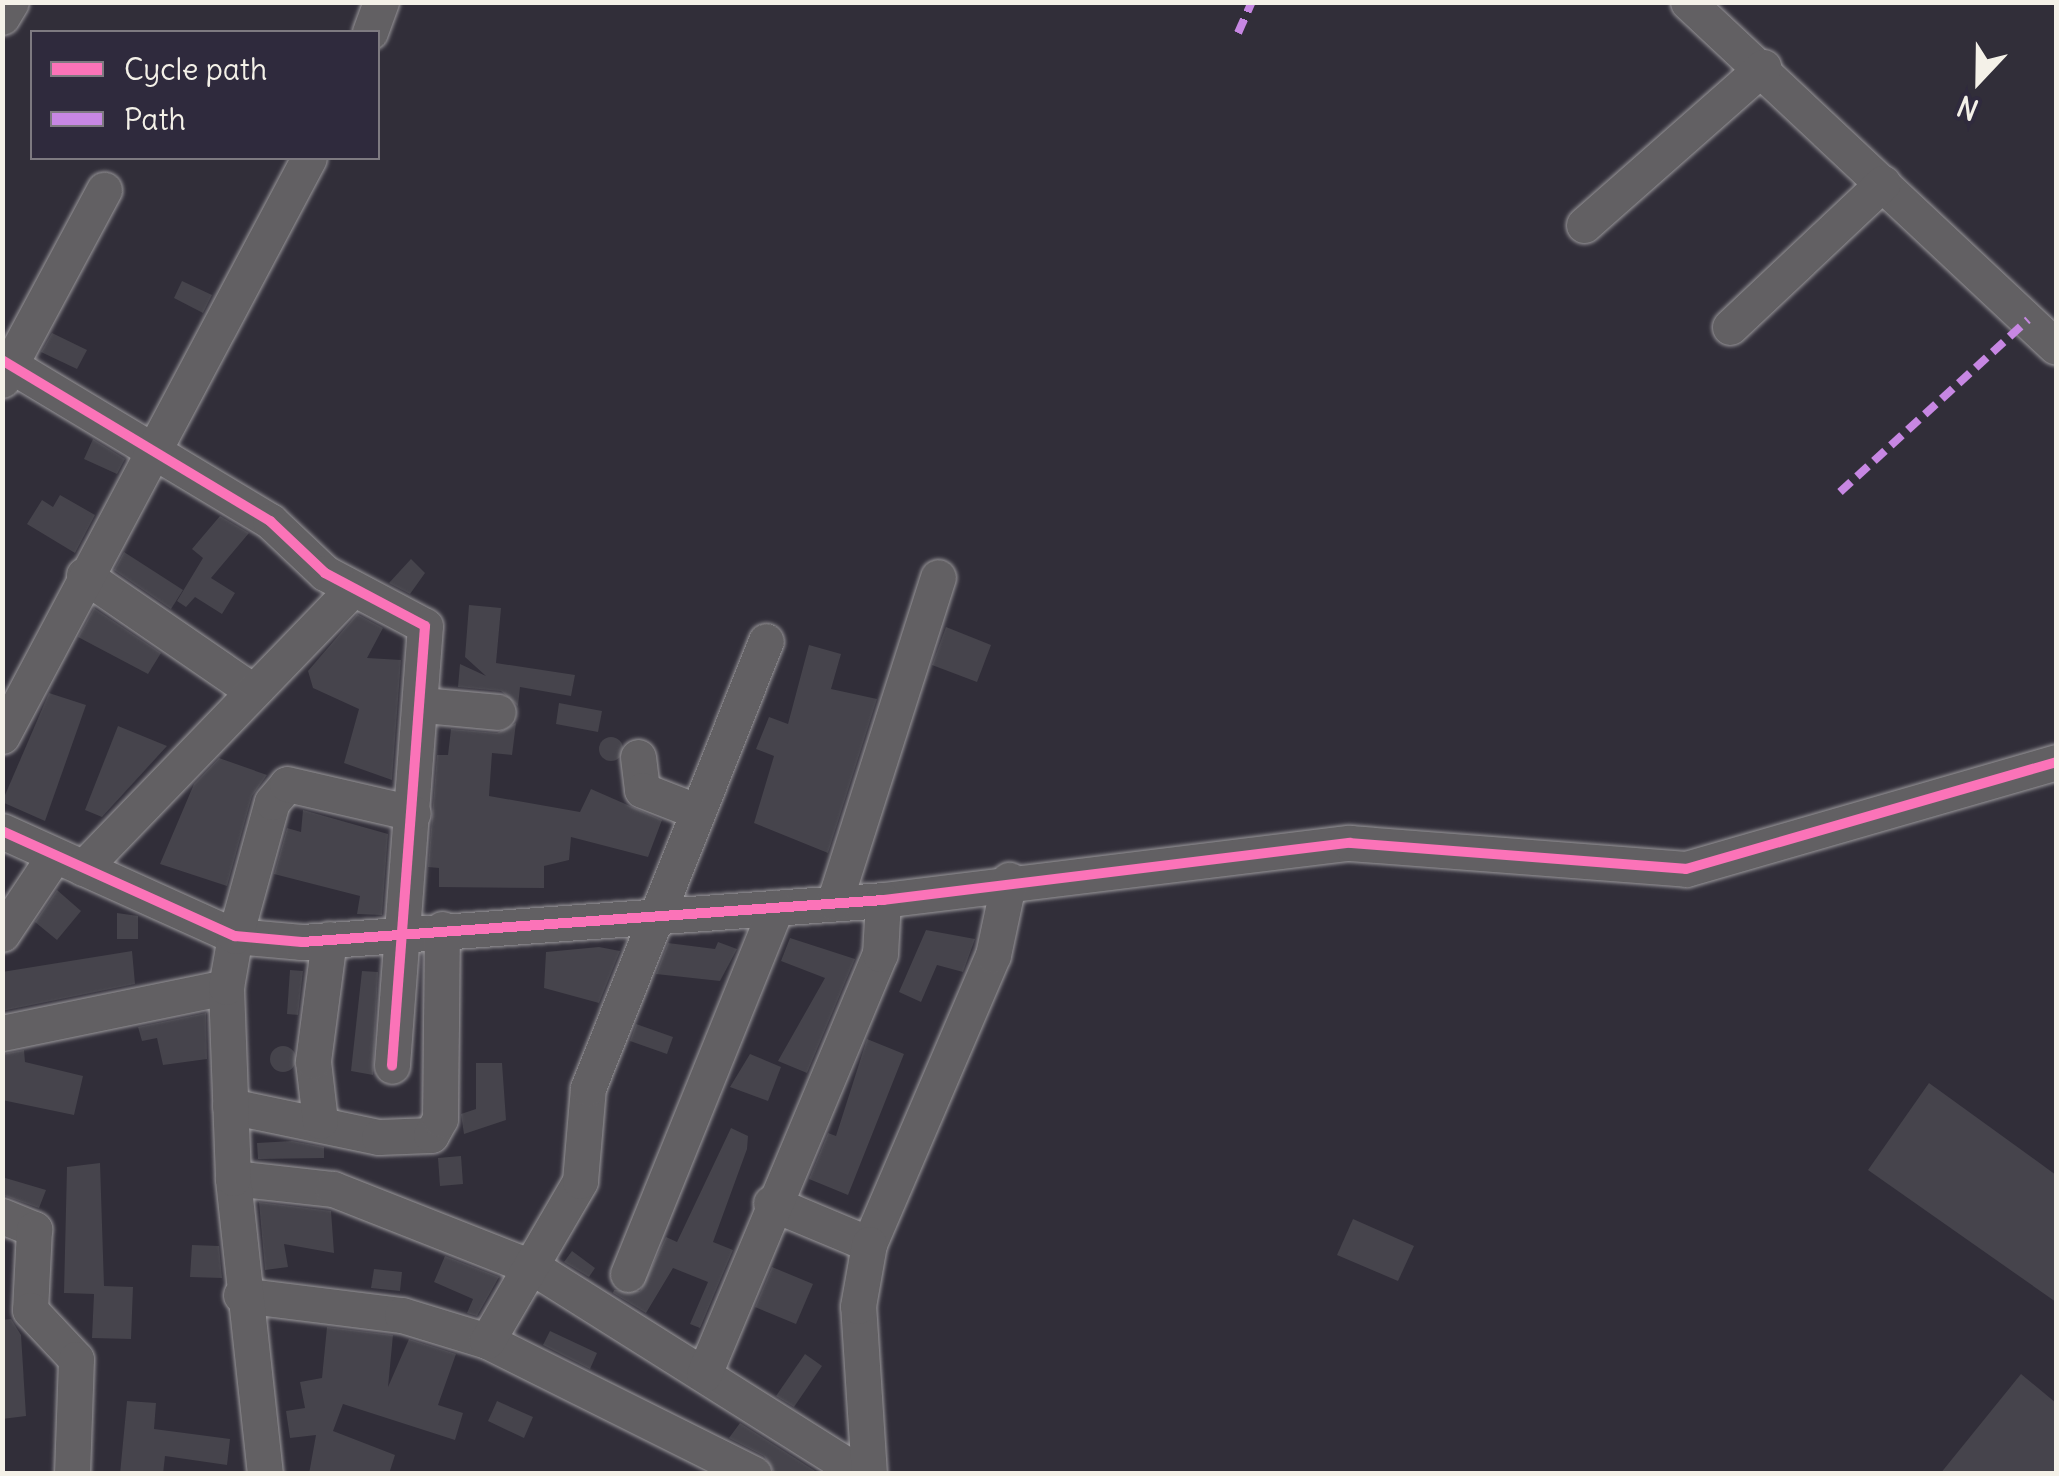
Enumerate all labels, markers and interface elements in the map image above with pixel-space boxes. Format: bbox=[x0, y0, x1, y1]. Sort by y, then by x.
legend bbox=[30, 30, 380, 160]
north arrow bbox=[1929, 30, 2029, 130]
text: Cycle path bbox=[124, 50, 267, 88]
text: N bbox=[1952, 88, 1983, 128]
text: Path bbox=[124, 100, 186, 138]

